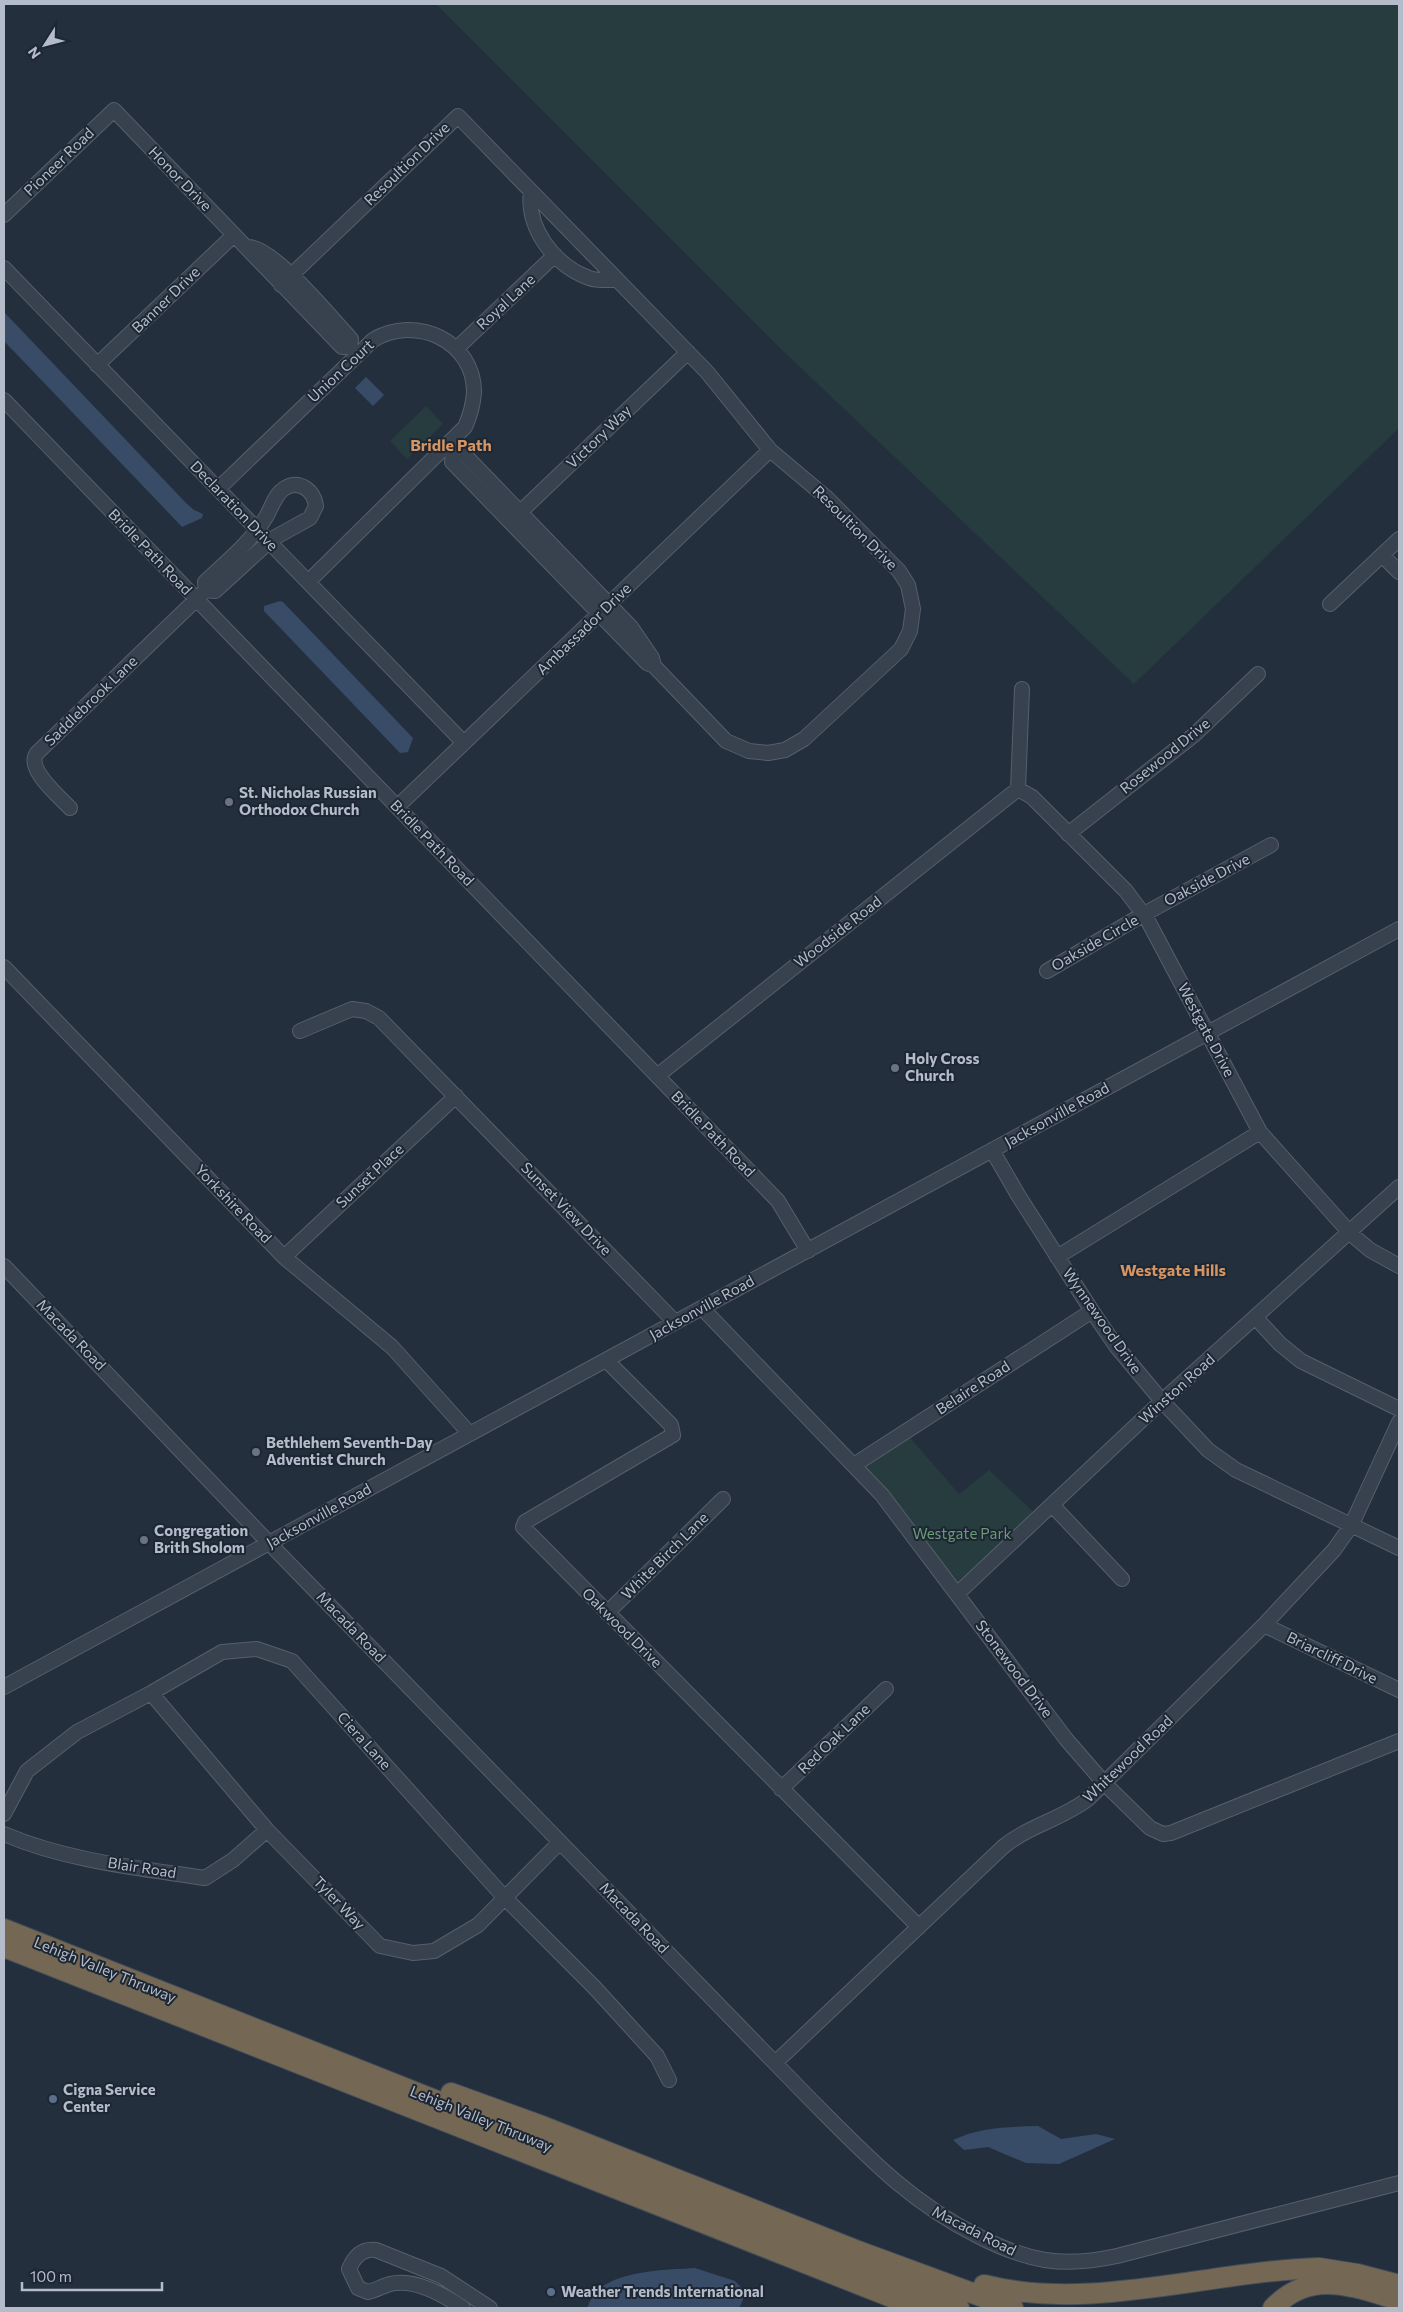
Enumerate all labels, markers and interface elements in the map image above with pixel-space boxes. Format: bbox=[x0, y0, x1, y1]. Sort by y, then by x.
north arrow bbox=[20, 20, 70, 70]
text: N bbox=[24, 44, 44, 62]
street label: Resoultion Drive bbox=[360, 118, 453, 209]
street label: Pioneer Road bbox=[19, 123, 97, 199]
street label: Honor Drive bbox=[145, 142, 216, 214]
street label: Banner Drive bbox=[127, 262, 203, 336]
street label: Royal Lane bbox=[472, 270, 538, 333]
street label: Union Court bbox=[304, 335, 377, 405]
street label: Victory Way bbox=[562, 401, 635, 472]
district label: Bridle Path bbox=[410, 435, 492, 454]
street label: Declaration Drive bbox=[187, 456, 282, 554]
street label: Resoultion Drive bbox=[810, 481, 902, 573]
street label: Bridle Path Road bbox=[105, 505, 196, 598]
street label: Ambassador Drive bbox=[532, 579, 634, 678]
street label: Saddlebrook Lane bbox=[40, 651, 141, 749]
street label: Rosewood Drive bbox=[1116, 713, 1213, 797]
place label: St. Nicholas Russian Orthodox Church bbox=[239, 783, 377, 818]
marker: St. Nicholas Russian Orthodox Church bbox=[223, 796, 235, 808]
street label: Bridle Path Road bbox=[387, 796, 478, 889]
street label: Oakside Drive bbox=[1161, 849, 1253, 909]
street label: Woodside Road bbox=[790, 891, 885, 971]
street label: Oakside Circle bbox=[1048, 910, 1141, 974]
street label: Westgate Drive bbox=[1175, 979, 1239, 1080]
place label: Holy Cross Church bbox=[905, 1049, 979, 1084]
marker: Holy Cross Church bbox=[889, 1062, 901, 1074]
street label: Jacksonville Road bbox=[1001, 1078, 1112, 1150]
street label: Bridle Path Road bbox=[668, 1087, 759, 1180]
street label: Sunset Place bbox=[332, 1139, 407, 1211]
street label: Sunset View Drive bbox=[518, 1158, 616, 1259]
street label: Yorkshire Road bbox=[192, 1160, 276, 1246]
district label: Westgate Hills bbox=[1120, 1260, 1226, 1279]
street label: Wynnewood Drive bbox=[1060, 1264, 1146, 1377]
street label: Jacksonville Road bbox=[646, 1271, 757, 1343]
street label: Macada Road bbox=[33, 1295, 110, 1374]
street label: Winston Road bbox=[1135, 1349, 1218, 1427]
street label: Belaire Road bbox=[932, 1357, 1013, 1418]
place label: Bethlehem Seventh-Day Adventist Church bbox=[266, 1433, 433, 1468]
marker: Bethlehem Seventh-Day Adventist Church bbox=[250, 1446, 262, 1458]
street label: Jacksonville Road bbox=[263, 1479, 374, 1551]
street label: White Birch Lane bbox=[617, 1508, 712, 1603]
place label: Congregation Brith Sholom bbox=[154, 1521, 248, 1556]
park label: Westgate Park bbox=[912, 1524, 1012, 1542]
marker: Congregation Brith Sholom bbox=[138, 1534, 150, 1546]
street label: Oakwood Drive bbox=[579, 1584, 666, 1671]
street label: Macada Road bbox=[313, 1587, 390, 1666]
street label: Stonewood Drive bbox=[972, 1616, 1057, 1721]
street label: Briarcliff Drive bbox=[1284, 1627, 1381, 1687]
street label: Red Oak Lane bbox=[794, 1699, 873, 1777]
street label: Ciera Lane bbox=[334, 1708, 395, 1773]
street label: Whitewood Road bbox=[1079, 1711, 1176, 1806]
street label: Blair Road bbox=[107, 1853, 178, 1881]
street label: Tyler Way bbox=[310, 1872, 370, 1933]
street label: Macada Road bbox=[596, 1878, 673, 1957]
street label: Lehigh Valley Thruway bbox=[32, 1932, 179, 2006]
place label: Cigna Service Center bbox=[63, 2080, 156, 2115]
street label: Lehigh Valley Thruway bbox=[408, 2081, 555, 2155]
marker: Cigna Service Center bbox=[47, 2093, 59, 2105]
street label: Macada Road bbox=[930, 2201, 1019, 2259]
scale bar bbox=[22, 2260, 162, 2292]
text: 100 m bbox=[30, 2267, 72, 2285]
place label: Weather Trends International bbox=[561, 2282, 764, 2300]
marker: Weather Trends International bbox=[545, 2286, 557, 2298]

